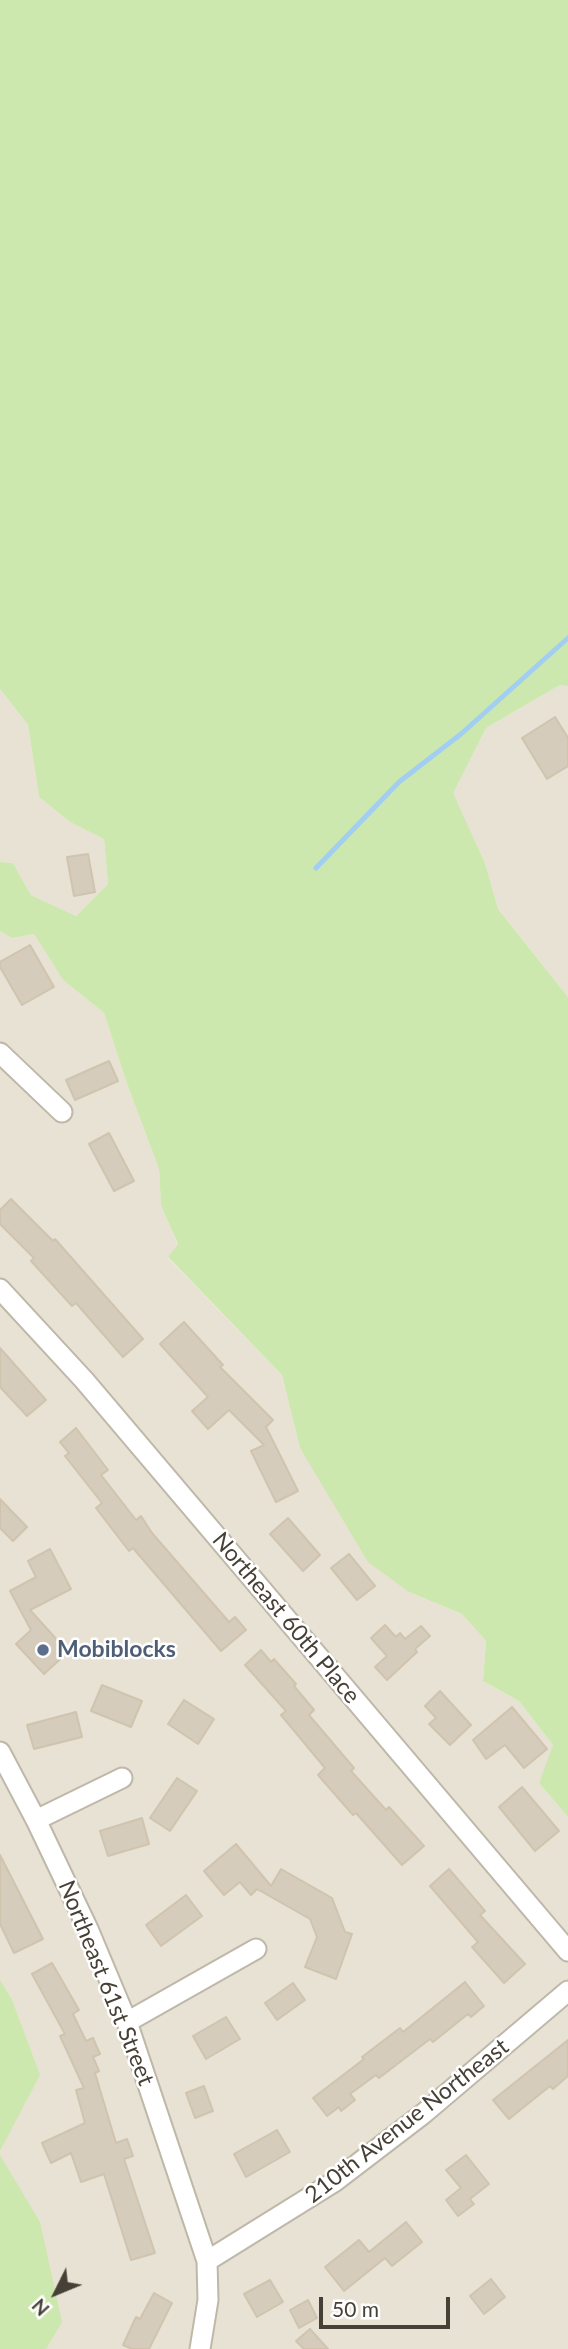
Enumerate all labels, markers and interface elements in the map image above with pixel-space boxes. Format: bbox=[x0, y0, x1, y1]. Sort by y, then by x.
street label: Northeast 60th Place bbox=[206, 1527, 366, 1709]
place label: Mobiblocks bbox=[57, 1636, 176, 1664]
marker: Mobiblocks bbox=[35, 1642, 51, 1658]
street label: Northeast 61st Street bbox=[52, 1876, 160, 2090]
street label: 210th Avenue Northeast bbox=[300, 2033, 514, 2209]
north arrow bbox=[21, 2258, 91, 2328]
scale bar bbox=[323, 2282, 454, 2326]
text: N bbox=[27, 2294, 54, 2321]
text: 50 m bbox=[332, 2296, 379, 2321]

